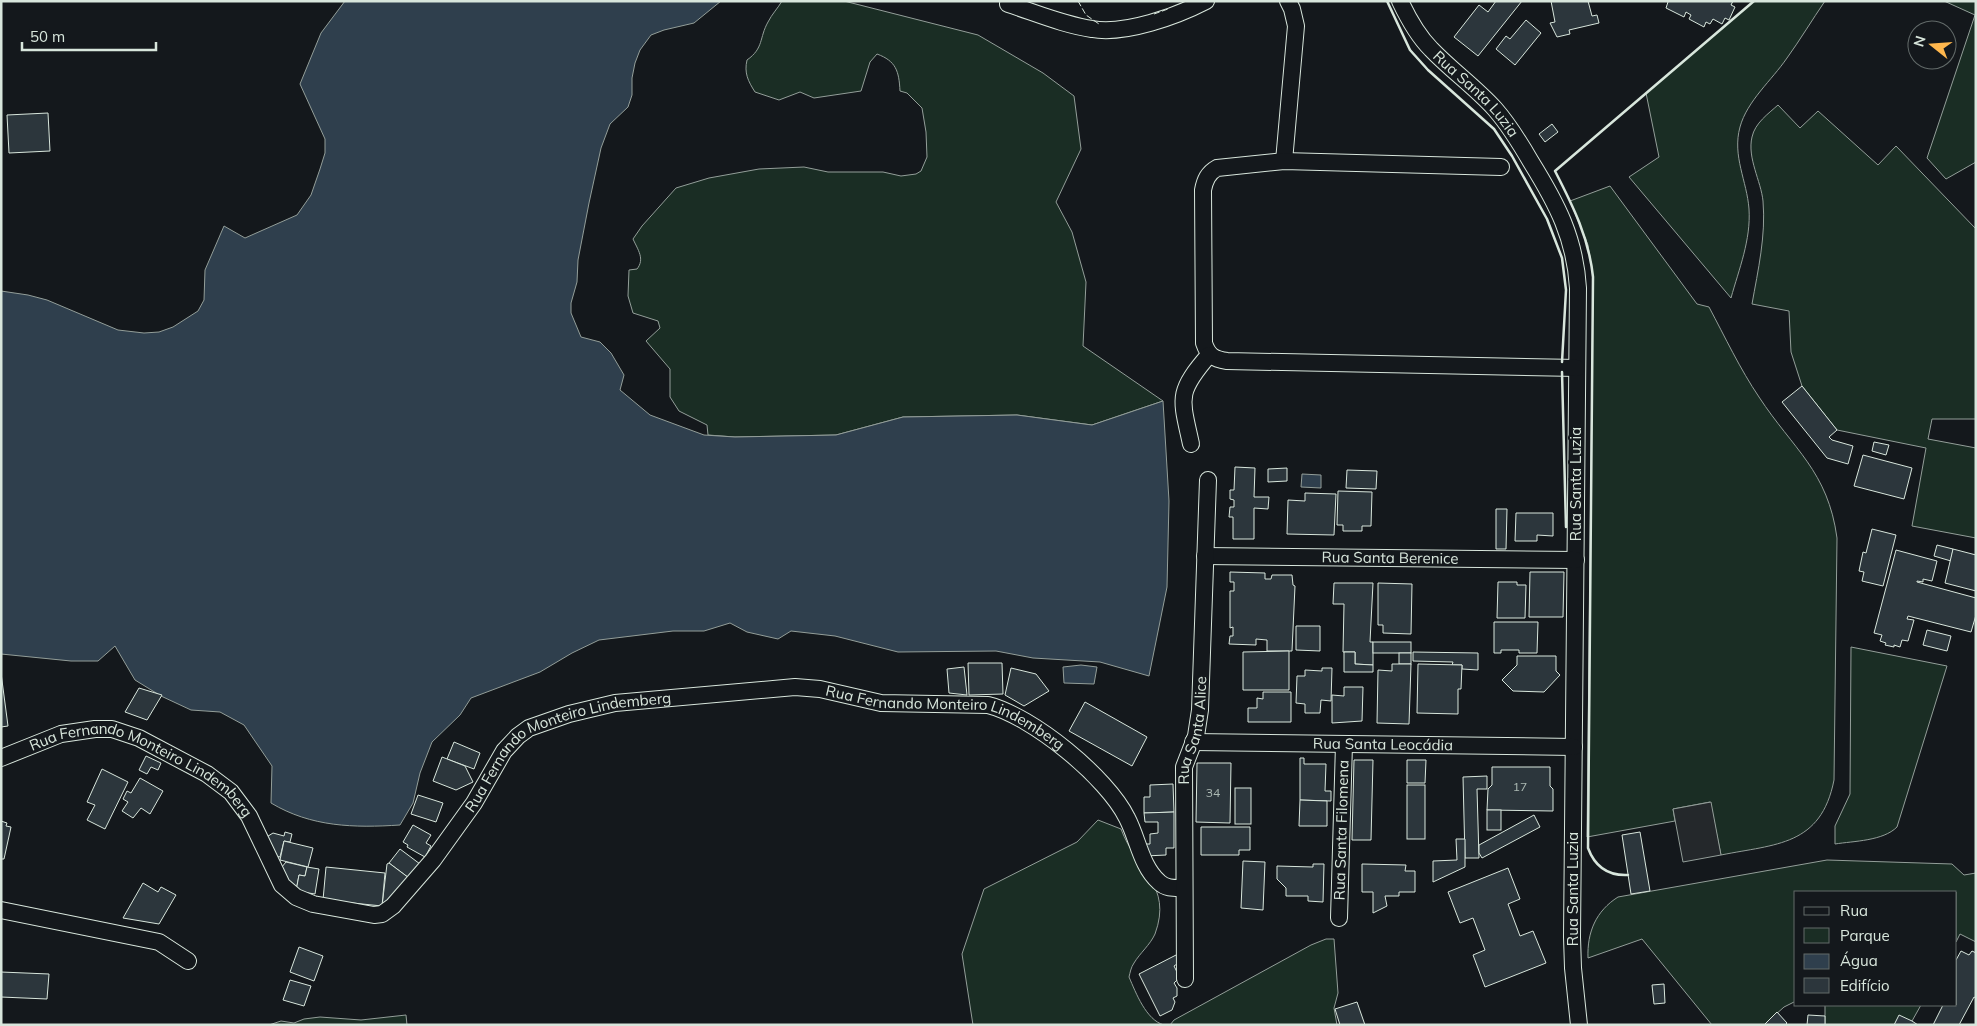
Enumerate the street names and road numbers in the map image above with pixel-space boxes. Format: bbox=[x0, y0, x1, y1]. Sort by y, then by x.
street label: Rua Santa Luzia bbox=[1429, 46, 1523, 140]
street label: Rua Santa Luzia bbox=[1566, 427, 1585, 541]
street label: Rua Santa Berenice bbox=[1321, 547, 1459, 568]
street label: Rua Santa Alice bbox=[1174, 676, 1210, 785]
street label: Rua Fernando Monteiro Lindemberg bbox=[824, 681, 1069, 754]
street label: Rua Fernando Monteiro Lindemberg bbox=[460, 688, 672, 816]
street label: Rua Fernando Monteiro Lindemberg bbox=[26, 718, 257, 821]
street label: Rua Santa Leocádia bbox=[1313, 734, 1453, 754]
street label: Rua Santa Filomena bbox=[1330, 759, 1353, 901]
street label: Rua Santa Luzia bbox=[1563, 832, 1582, 946]

